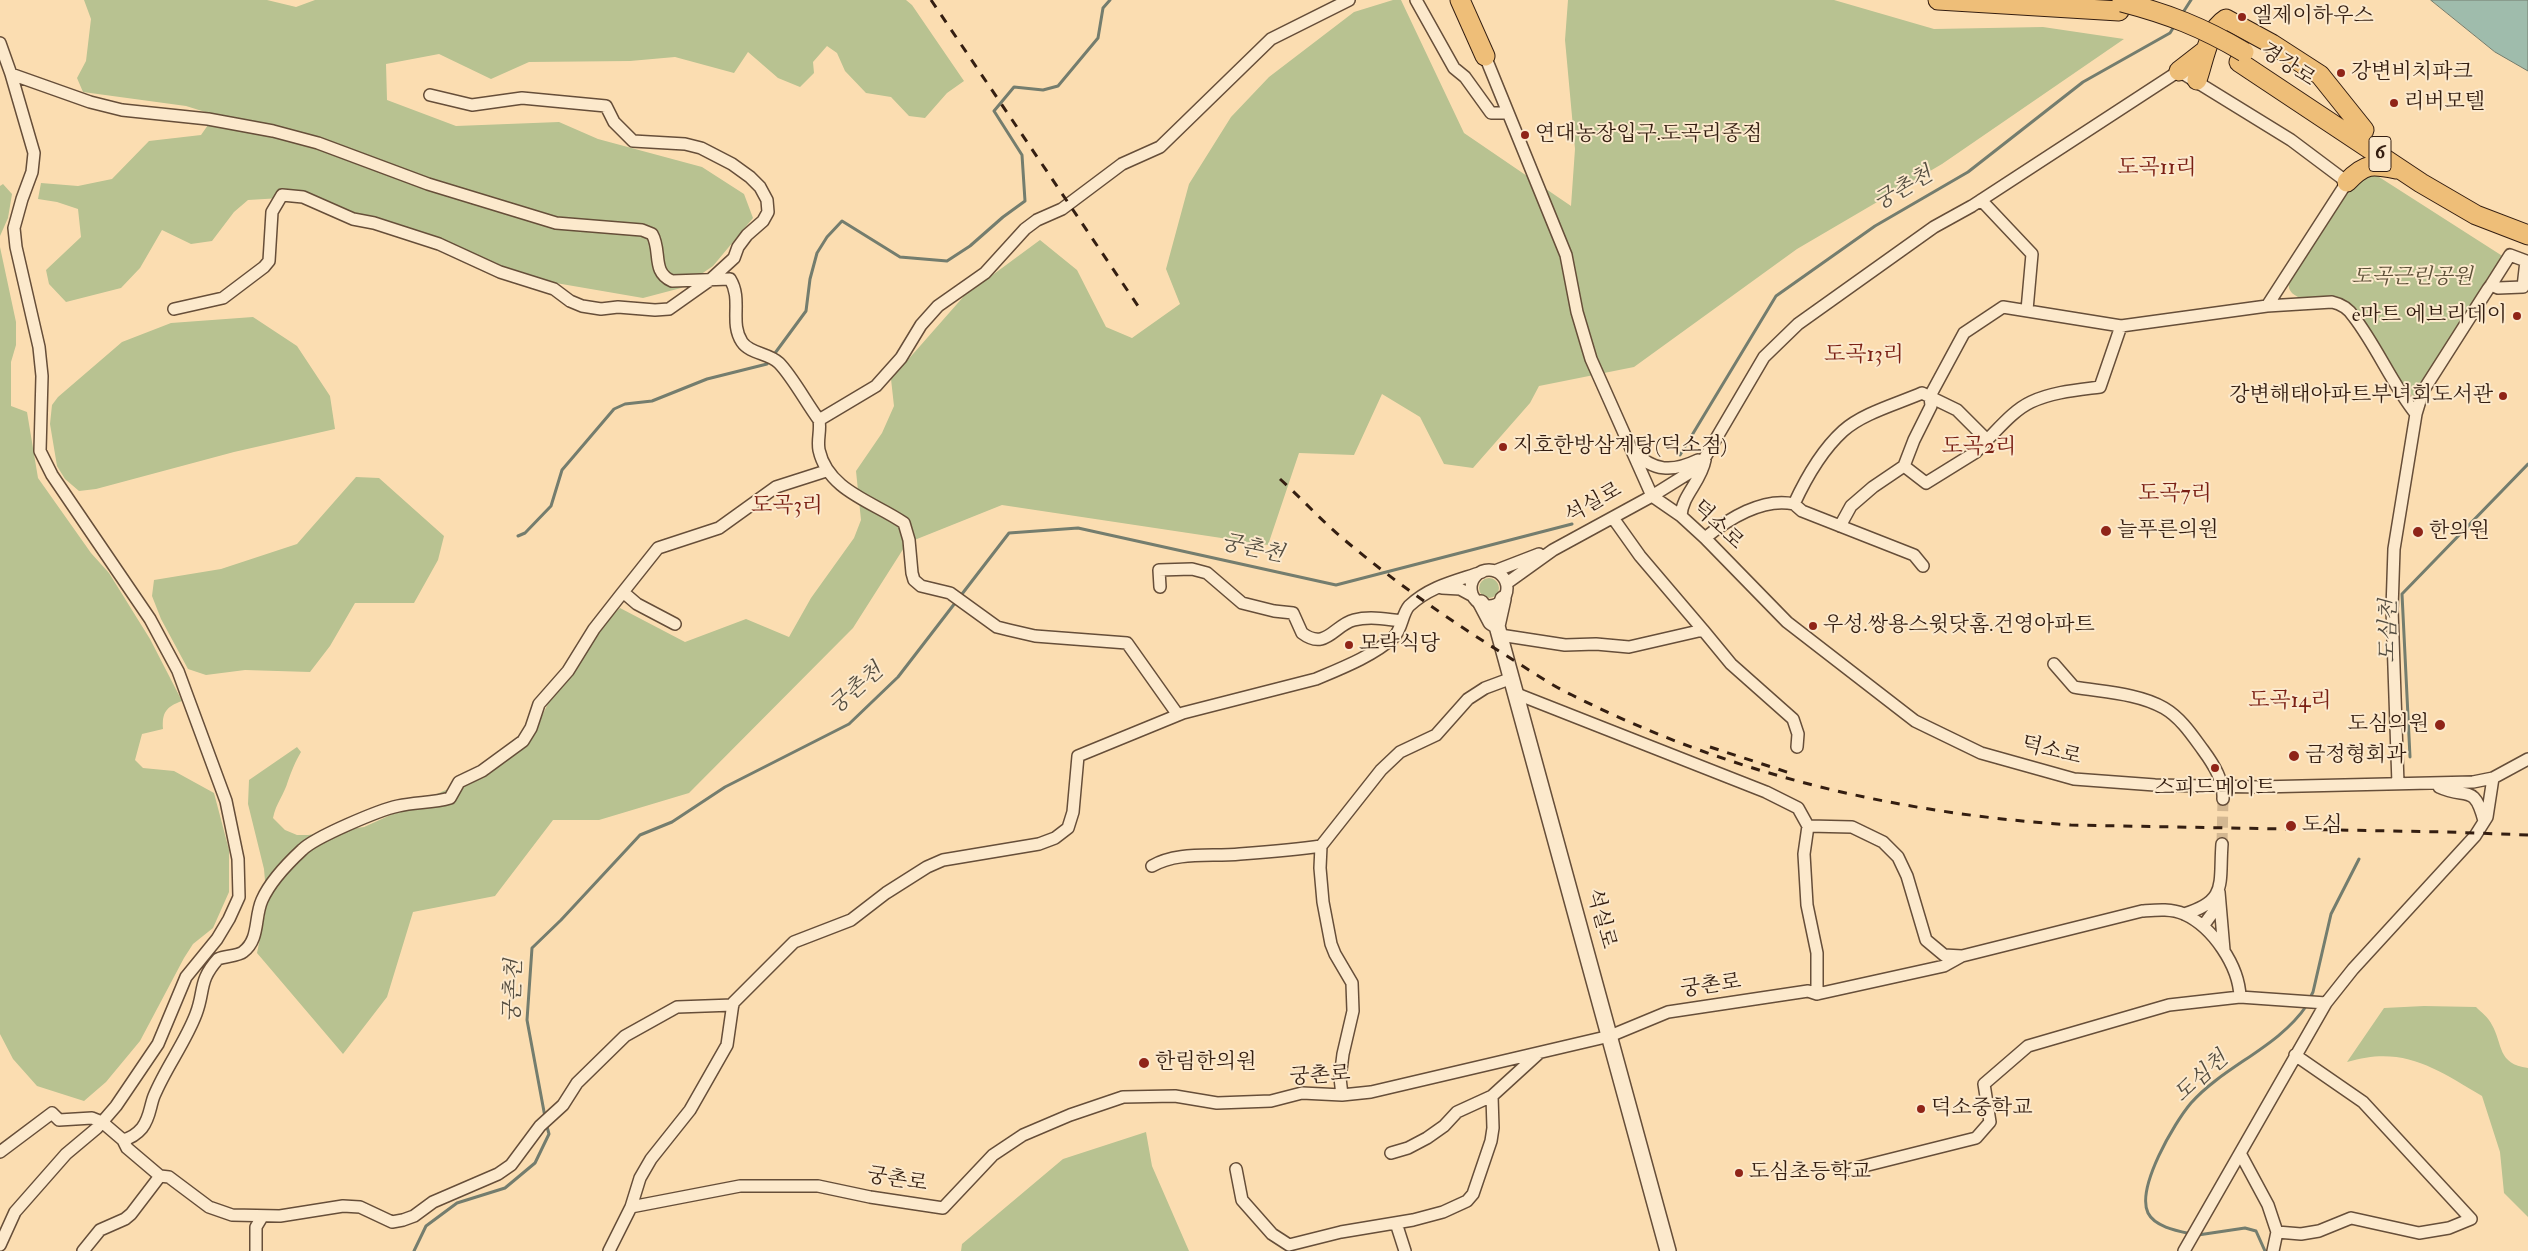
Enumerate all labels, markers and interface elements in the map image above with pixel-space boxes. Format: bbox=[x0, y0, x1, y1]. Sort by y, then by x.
place label: 엘제이하우스 bbox=[2252, 4, 2374, 30]
marker: 엘제이하우스 bbox=[2236, 11, 2248, 23]
street label: 경강로 bbox=[2255, 39, 2319, 93]
place label: 강변비치파크 bbox=[2351, 60, 2473, 86]
marker: 강변비치파크 bbox=[2335, 67, 2347, 79]
place label: 리버모텔 bbox=[2404, 90, 2485, 116]
marker: 리버모텔 bbox=[2388, 97, 2400, 109]
place label: 연대농장입구.도곡리종점 bbox=[1535, 122, 1762, 148]
marker: 연대농장입구.도곡리종점 bbox=[1519, 129, 1531, 141]
road number: 6 bbox=[2369, 136, 2391, 172]
district label: 도곡11리 bbox=[2117, 156, 2197, 182]
water label: 궁촌천 bbox=[1870, 163, 1938, 217]
park label: 도곡근린공원 bbox=[2351, 265, 2473, 291]
place label: e마트 에브리데이 bbox=[2352, 303, 2507, 329]
marker: e마트 에브리데이 bbox=[2511, 310, 2523, 322]
district label: 도곡13리 bbox=[1824, 343, 1904, 369]
place label: 강변해태아파트부녀회도서관 bbox=[2229, 383, 2493, 409]
marker: 강변해태아파트부녀회도서관 bbox=[2497, 390, 2509, 402]
place label: 지호한방삼계탕(덕소점) bbox=[1513, 434, 1727, 460]
district label: 도곡2리 bbox=[1942, 435, 2016, 461]
marker: 지호한방삼계탕(덕소점) bbox=[1497, 441, 1509, 453]
street label: 석실로 bbox=[1561, 478, 1627, 530]
district label: 도곡7리 bbox=[2138, 482, 2212, 508]
district label: 도곡3리 bbox=[751, 494, 823, 520]
street label: 덕소로 bbox=[1686, 496, 1748, 556]
place label: 늘푸른의원 bbox=[2117, 518, 2218, 544]
place label: 한의원 bbox=[2429, 519, 2490, 545]
marker: 늘푸른의원 bbox=[2099, 524, 2113, 538]
marker: 한의원 bbox=[2411, 525, 2425, 539]
water label: 궁촌천 bbox=[1218, 530, 1286, 570]
water label: 도심천 bbox=[2376, 599, 2404, 663]
place label: 우성.쌍용스윗닷홈.건영아파트 bbox=[1823, 613, 2095, 639]
marker: 우성.쌍용스윗닷홈.건영아파트 bbox=[1807, 620, 1819, 632]
place label: 모락식당 bbox=[1359, 632, 1440, 658]
marker: 모락식당 bbox=[1343, 639, 1355, 651]
water label: 궁촌천 bbox=[824, 659, 890, 721]
district label: 도곡14리 bbox=[2248, 689, 2332, 715]
place label: 도심의원 bbox=[2348, 712, 2429, 738]
marker: 도심의원 bbox=[2433, 718, 2447, 732]
street label: 덕소로 bbox=[2018, 732, 2084, 772]
place label: 금정형회과 bbox=[2305, 743, 2406, 769]
marker: 금정형회과 bbox=[2287, 749, 2301, 763]
marker: 스피드메이트 bbox=[2209, 762, 2221, 774]
place label: 스피드메이트 bbox=[2154, 776, 2276, 802]
place label: 도심 bbox=[2302, 813, 2343, 839]
marker: 도심 bbox=[2284, 819, 2298, 833]
street label: 석실로 bbox=[1580, 886, 1620, 952]
water label: 궁촌천 bbox=[501, 959, 529, 1023]
street label: 궁촌로 bbox=[1679, 970, 1743, 1004]
water label: 도심천 bbox=[2169, 1047, 2235, 1109]
place label: 한림한의원 bbox=[1155, 1050, 1256, 1076]
marker: 한림한의원 bbox=[1137, 1056, 1151, 1070]
street label: 궁촌로 bbox=[1289, 1062, 1351, 1092]
place label: 덕소중학교 bbox=[1931, 1096, 2032, 1122]
marker: 덕소중학교 bbox=[1915, 1103, 1927, 1115]
place label: 도심초등학교 bbox=[1749, 1160, 1871, 1186]
street label: 궁촌로 bbox=[865, 1164, 929, 1198]
marker: 도심초등학교 bbox=[1733, 1167, 1745, 1179]

